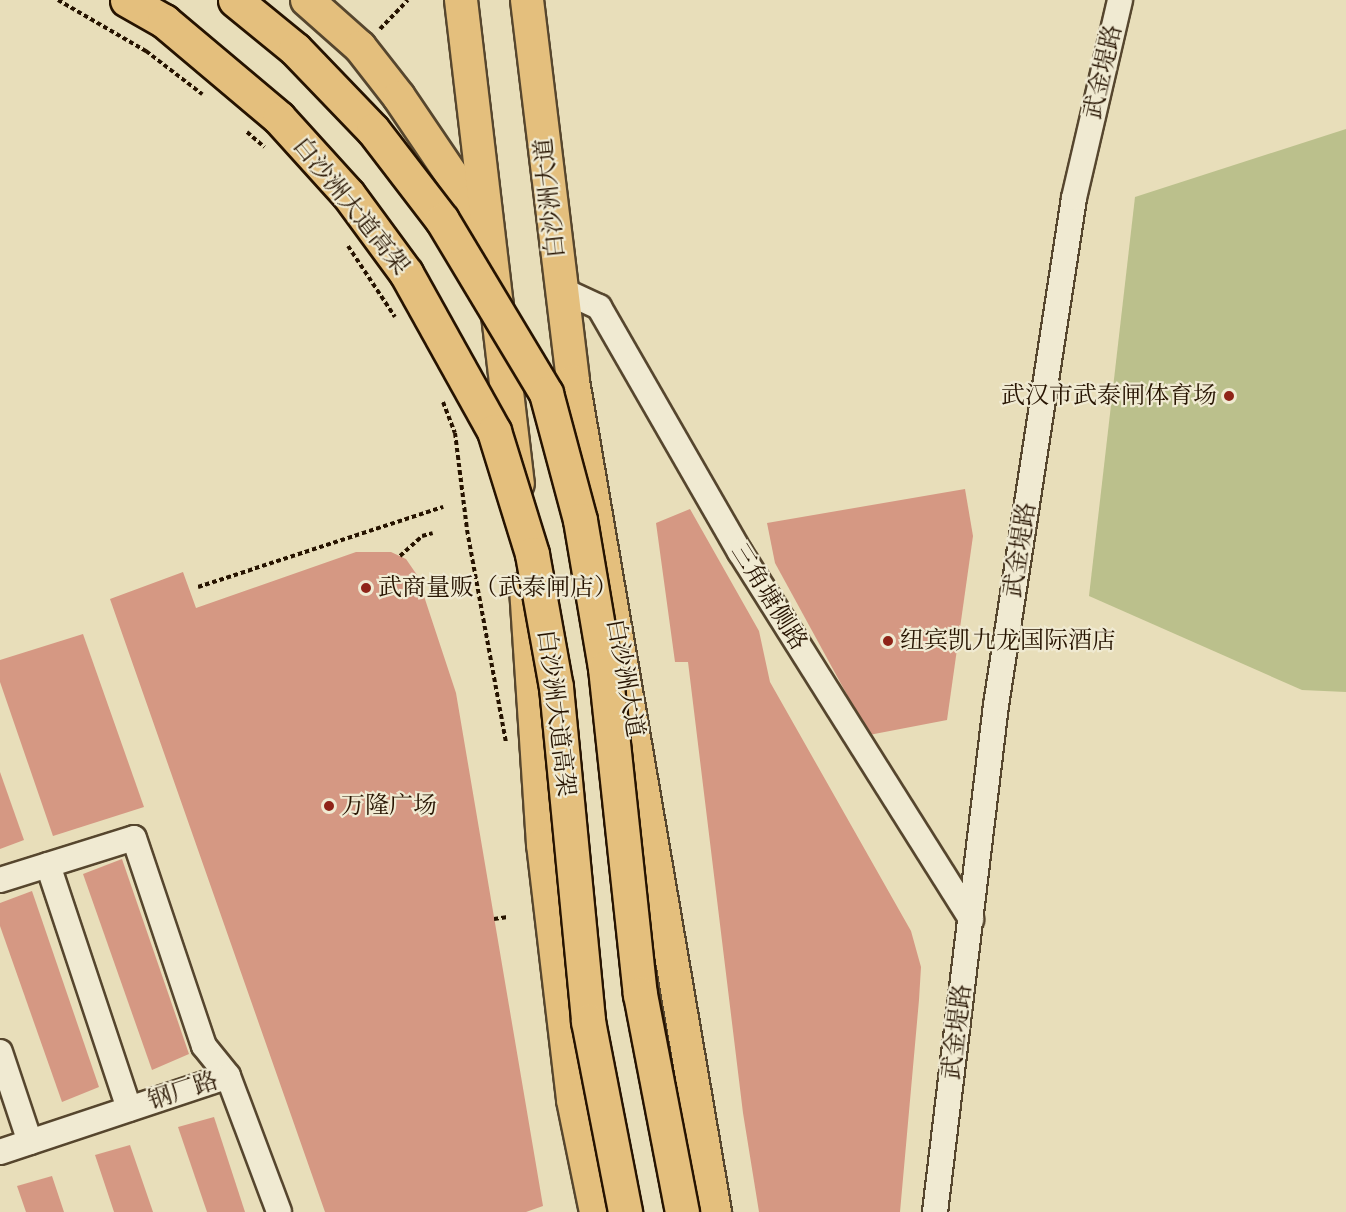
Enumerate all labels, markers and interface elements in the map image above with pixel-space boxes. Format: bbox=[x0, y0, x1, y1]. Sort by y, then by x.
street label: 武金堤路 bbox=[1078, 22, 1128, 122]
street label: 白沙洲大道高架 bbox=[287, 132, 415, 280]
street label: 白沙洲大道 bbox=[529, 137, 571, 259]
place label: 武汉市武泰闸体育场 bbox=[1001, 382, 1217, 410]
marker: 武汉市武泰闸体育场 bbox=[1222, 389, 1236, 403]
street label: 武金堤路 bbox=[998, 500, 1042, 600]
street label: 三角塘侧路 bbox=[725, 538, 813, 656]
place label: 武商量贩（武泰闸店） bbox=[378, 574, 618, 602]
marker: 武商量贩（武泰闸店） bbox=[359, 581, 373, 595]
street label: 白沙洲大道 bbox=[600, 616, 650, 740]
place label: 纽宾凯九龙国际酒店 bbox=[900, 627, 1116, 655]
street label: 白沙洲大道高架 bbox=[531, 628, 581, 798]
marker: 纽宾凯九龙国际酒店 bbox=[881, 634, 895, 648]
place label: 万隆广场 bbox=[341, 792, 437, 820]
marker: 万隆广场 bbox=[322, 799, 336, 813]
street label: 武金堤路 bbox=[937, 983, 977, 1081]
street label: 钢厂路 bbox=[144, 1066, 222, 1116]

